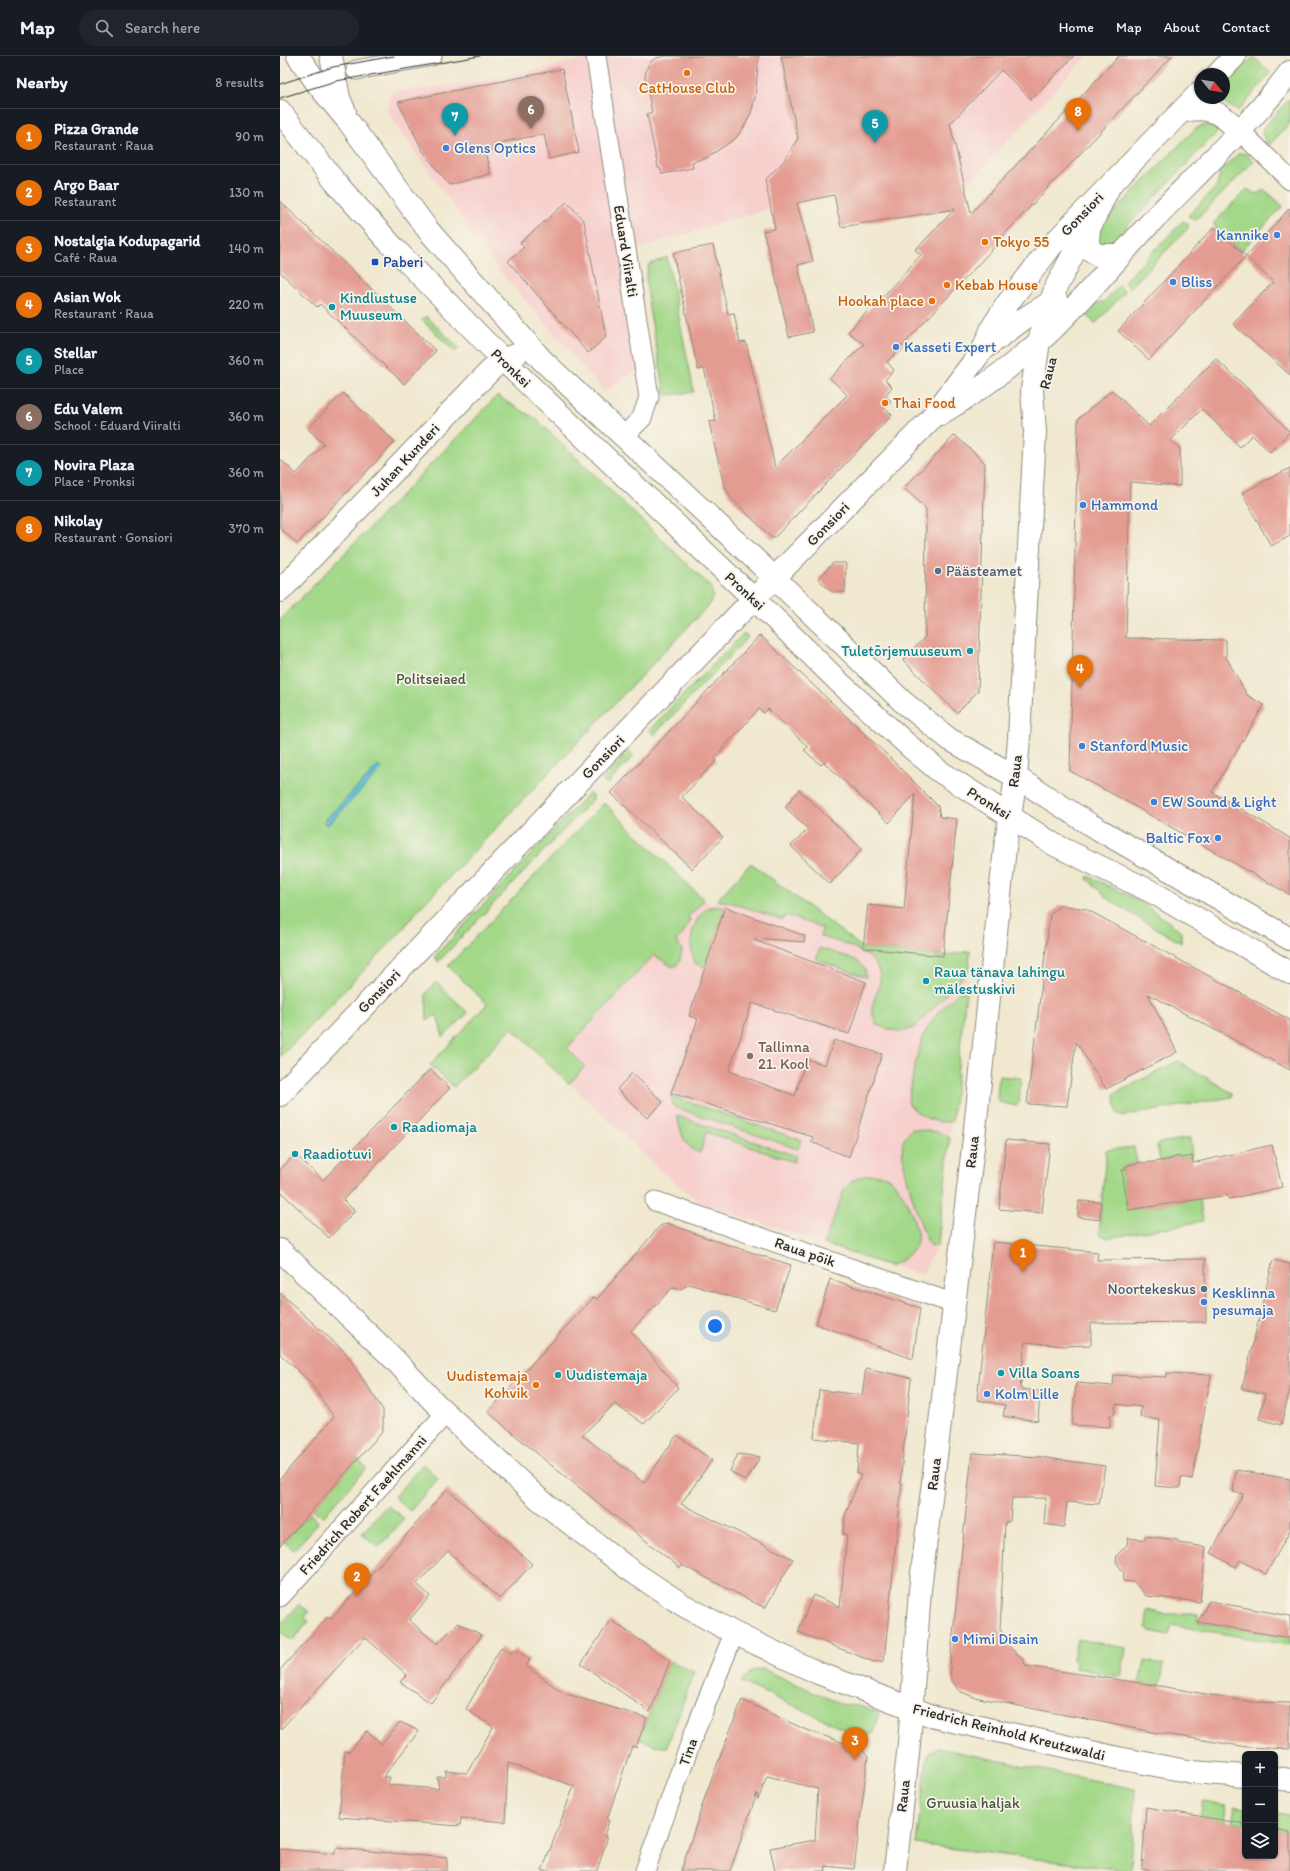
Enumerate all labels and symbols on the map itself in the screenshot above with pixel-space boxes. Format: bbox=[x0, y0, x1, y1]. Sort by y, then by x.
marker: CatHouse Club bbox=[682, 68, 692, 78]
north arrow bbox=[1194, 68, 1230, 104]
place label: CatHouse Club bbox=[639, 79, 735, 97]
pin: 6 bbox=[518, 96, 544, 129]
pin: 8 bbox=[1065, 98, 1091, 131]
pin: 7 bbox=[442, 103, 468, 136]
pin: 5 bbox=[862, 110, 888, 143]
place label: Glens Optics bbox=[454, 139, 536, 157]
marker: Glens Optics bbox=[441, 143, 451, 153]
street label: Gonsiori bbox=[1057, 188, 1107, 240]
street label: Eduard Viiralti bbox=[610, 204, 642, 298]
place label: Kannike bbox=[1216, 226, 1269, 244]
marker: Kannike bbox=[1272, 230, 1282, 240]
place label: Tokyo 55 bbox=[993, 233, 1049, 251]
marker: Tokyo 55 bbox=[980, 237, 990, 247]
place label: Paberi bbox=[383, 253, 423, 271]
marker: Paberi bbox=[370, 257, 380, 267]
place label: Bliss bbox=[1181, 273, 1212, 291]
place label: Kebab House bbox=[955, 276, 1038, 294]
marker: Bliss bbox=[1168, 277, 1178, 287]
marker: Kebab House bbox=[942, 280, 952, 290]
place label: Kindlustuse Muuseum bbox=[340, 289, 417, 324]
place label: Hookah place bbox=[838, 292, 924, 310]
marker: Hookah place bbox=[927, 296, 937, 306]
marker: Kindlustuse Muuseum bbox=[327, 302, 337, 312]
place label: Kasseti Expert bbox=[904, 338, 997, 356]
marker: Kasseti Expert bbox=[891, 342, 901, 352]
street label: Pronksi bbox=[487, 345, 535, 391]
street label: Raua bbox=[1035, 355, 1061, 391]
place label: Thai Food bbox=[893, 394, 957, 412]
marker: Thai Food bbox=[880, 398, 890, 408]
street label: Juhan Kunderi bbox=[367, 420, 443, 500]
place label: Hammond bbox=[1091, 496, 1159, 514]
street label: Gonsiori bbox=[803, 498, 853, 550]
marker: Hammond bbox=[1078, 500, 1088, 510]
place label: Päästeamet bbox=[946, 562, 1022, 580]
marker: Päästeamet bbox=[933, 566, 943, 576]
street label: Pronksi bbox=[721, 568, 769, 614]
place label: Tuletõrjemuuseum bbox=[841, 642, 962, 660]
marker: Tuletõrjemuuseum bbox=[965, 646, 975, 656]
pin: 4 bbox=[1067, 655, 1093, 688]
park label: Politseiaed bbox=[396, 670, 467, 688]
street label: Gonsiori bbox=[578, 731, 628, 783]
place label: Stanford Music bbox=[1090, 737, 1188, 755]
marker: Stanford Music bbox=[1077, 741, 1087, 751]
street label: Raua bbox=[1004, 753, 1026, 788]
street label: Pronksi bbox=[964, 783, 1014, 823]
place label: EW Sound & Light bbox=[1162, 793, 1277, 811]
marker: EW Sound & Light bbox=[1149, 797, 1159, 807]
place label: Baltic Fox bbox=[1146, 829, 1211, 847]
marker: Baltic Fox bbox=[1213, 833, 1223, 843]
place label: Raua tänava lahingu mälestuskivi bbox=[934, 963, 1065, 998]
street label: Gonsiori bbox=[354, 965, 404, 1017]
marker: Raua tänava lahingu mälestuskivi bbox=[921, 976, 931, 986]
place label: Tallinna 21. Kool bbox=[758, 1038, 810, 1073]
marker: Tallinna 21. Kool bbox=[745, 1051, 755, 1061]
place label: Raadiomaja bbox=[402, 1118, 477, 1136]
marker: Raadiomaja bbox=[389, 1122, 399, 1132]
street label: Raua bbox=[961, 1135, 983, 1169]
place label: Raadiotuvi bbox=[303, 1145, 372, 1163]
marker: Raadiotuvi bbox=[290, 1149, 300, 1159]
street label: Raua põik bbox=[772, 1233, 838, 1271]
pin: 1 bbox=[1010, 1239, 1036, 1272]
place label: Noortekeskus bbox=[1108, 1280, 1196, 1298]
marker: Noortekeskus bbox=[1199, 1284, 1209, 1294]
place label: Kesklinna pesumaja bbox=[1212, 1284, 1276, 1319]
marker: Kesklinna pesumaja bbox=[1199, 1297, 1209, 1307]
your location bbox=[705, 1316, 725, 1336]
place label: Villa Soans bbox=[1009, 1364, 1080, 1382]
place label: Uudistemaja bbox=[566, 1366, 648, 1384]
place label: Uudistemaja Kohvik bbox=[447, 1367, 529, 1402]
marker: Villa Soans bbox=[996, 1368, 1006, 1378]
marker: Uudistemaja bbox=[553, 1370, 563, 1380]
marker: Uudistemaja Kohvik bbox=[531, 1380, 541, 1390]
place label: Kolm Lille bbox=[995, 1385, 1059, 1403]
marker: Kolm Lille bbox=[982, 1389, 992, 1399]
street label: Friedrich Robert Faehlmanni bbox=[295, 1431, 431, 1579]
street label: Raua bbox=[923, 1456, 945, 1491]
pin: 2 bbox=[344, 1563, 370, 1596]
place label: Mimi Disain bbox=[963, 1630, 1039, 1648]
marker: Mimi Disain bbox=[950, 1634, 960, 1644]
street label: Friedrich Reinhold Kreutzwaldi bbox=[911, 1699, 1107, 1765]
pin: 3 bbox=[842, 1727, 868, 1760]
street label: Tina bbox=[675, 1735, 701, 1768]
street label: Raua bbox=[892, 1779, 914, 1813]
park label: Gruusia haljak bbox=[926, 1794, 1020, 1812]

